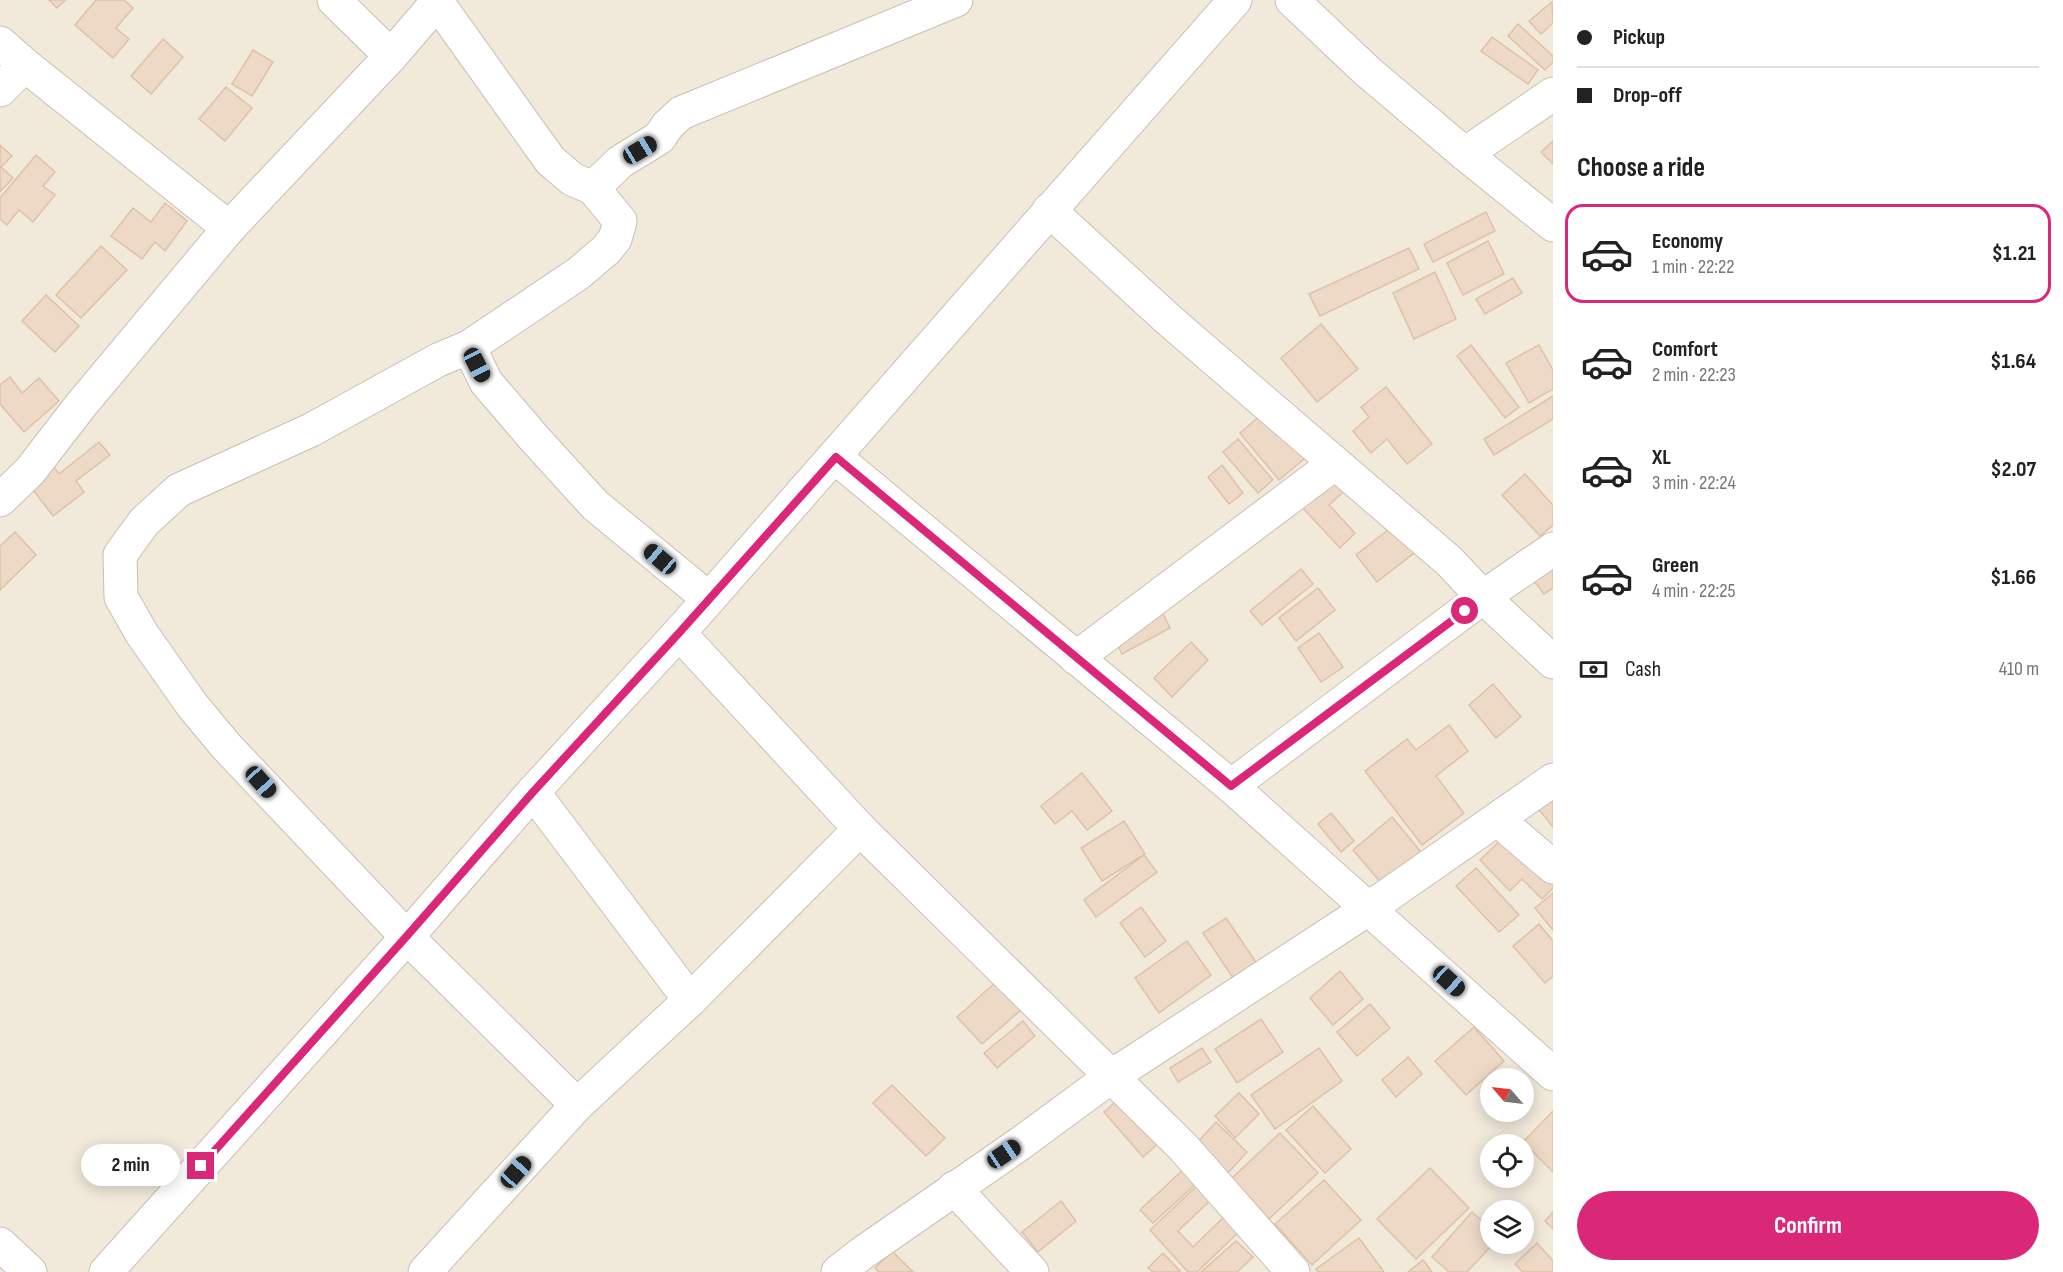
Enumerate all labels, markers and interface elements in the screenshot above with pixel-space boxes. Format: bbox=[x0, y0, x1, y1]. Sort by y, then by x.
text: Pickup bbox=[1613, 24, 1665, 51]
text: Drop-off bbox=[1613, 82, 1682, 109]
car bbox=[620, 133, 660, 167]
text: Choose a ride bbox=[1577, 152, 1705, 184]
icon: car bbox=[1580, 227, 1634, 281]
text: Economy bbox=[1652, 228, 1723, 255]
text: $1.21 bbox=[1992, 240, 2036, 267]
text: 1 min · 22:22 bbox=[1652, 255, 1734, 279]
icon: car bbox=[1580, 335, 1634, 389]
text: Comfort bbox=[1652, 336, 1718, 363]
car bbox=[461, 345, 493, 385]
text: $1.64 bbox=[1990, 348, 2036, 375]
text: 2 min · 22:23 bbox=[1652, 363, 1736, 387]
icon: car bbox=[1580, 443, 1634, 497]
text: XL bbox=[1652, 444, 1671, 471]
text: $2.07 bbox=[1991, 456, 2036, 483]
text: 3 min · 22:24 bbox=[1652, 471, 1736, 495]
car bbox=[640, 541, 680, 577]
icon: car bbox=[1580, 551, 1634, 605]
text: Green bbox=[1652, 552, 1699, 579]
text: $1.66 bbox=[1990, 564, 2036, 591]
text: 4 min · 22:25 bbox=[1652, 579, 1736, 603]
route start bbox=[1451, 597, 1478, 624]
icon: cash bbox=[1577, 653, 1610, 686]
text: Cash bbox=[1625, 656, 1661, 683]
text: 410 m bbox=[1999, 657, 2039, 681]
car bbox=[242, 763, 280, 801]
car bbox=[1430, 962, 1468, 1000]
north arrow bbox=[1480, 1068, 1534, 1122]
map controls bbox=[1480, 1068, 1534, 1254]
button: locate bbox=[1480, 1134, 1534, 1188]
car bbox=[984, 1136, 1024, 1172]
callout: 2 min bbox=[81, 1145, 180, 1187]
route end bbox=[187, 1152, 214, 1179]
text: 2 min bbox=[111, 1153, 150, 1177]
car bbox=[497, 1153, 535, 1191]
button: Confirm bbox=[1577, 1191, 2039, 1260]
button: layers bbox=[1480, 1200, 1534, 1254]

